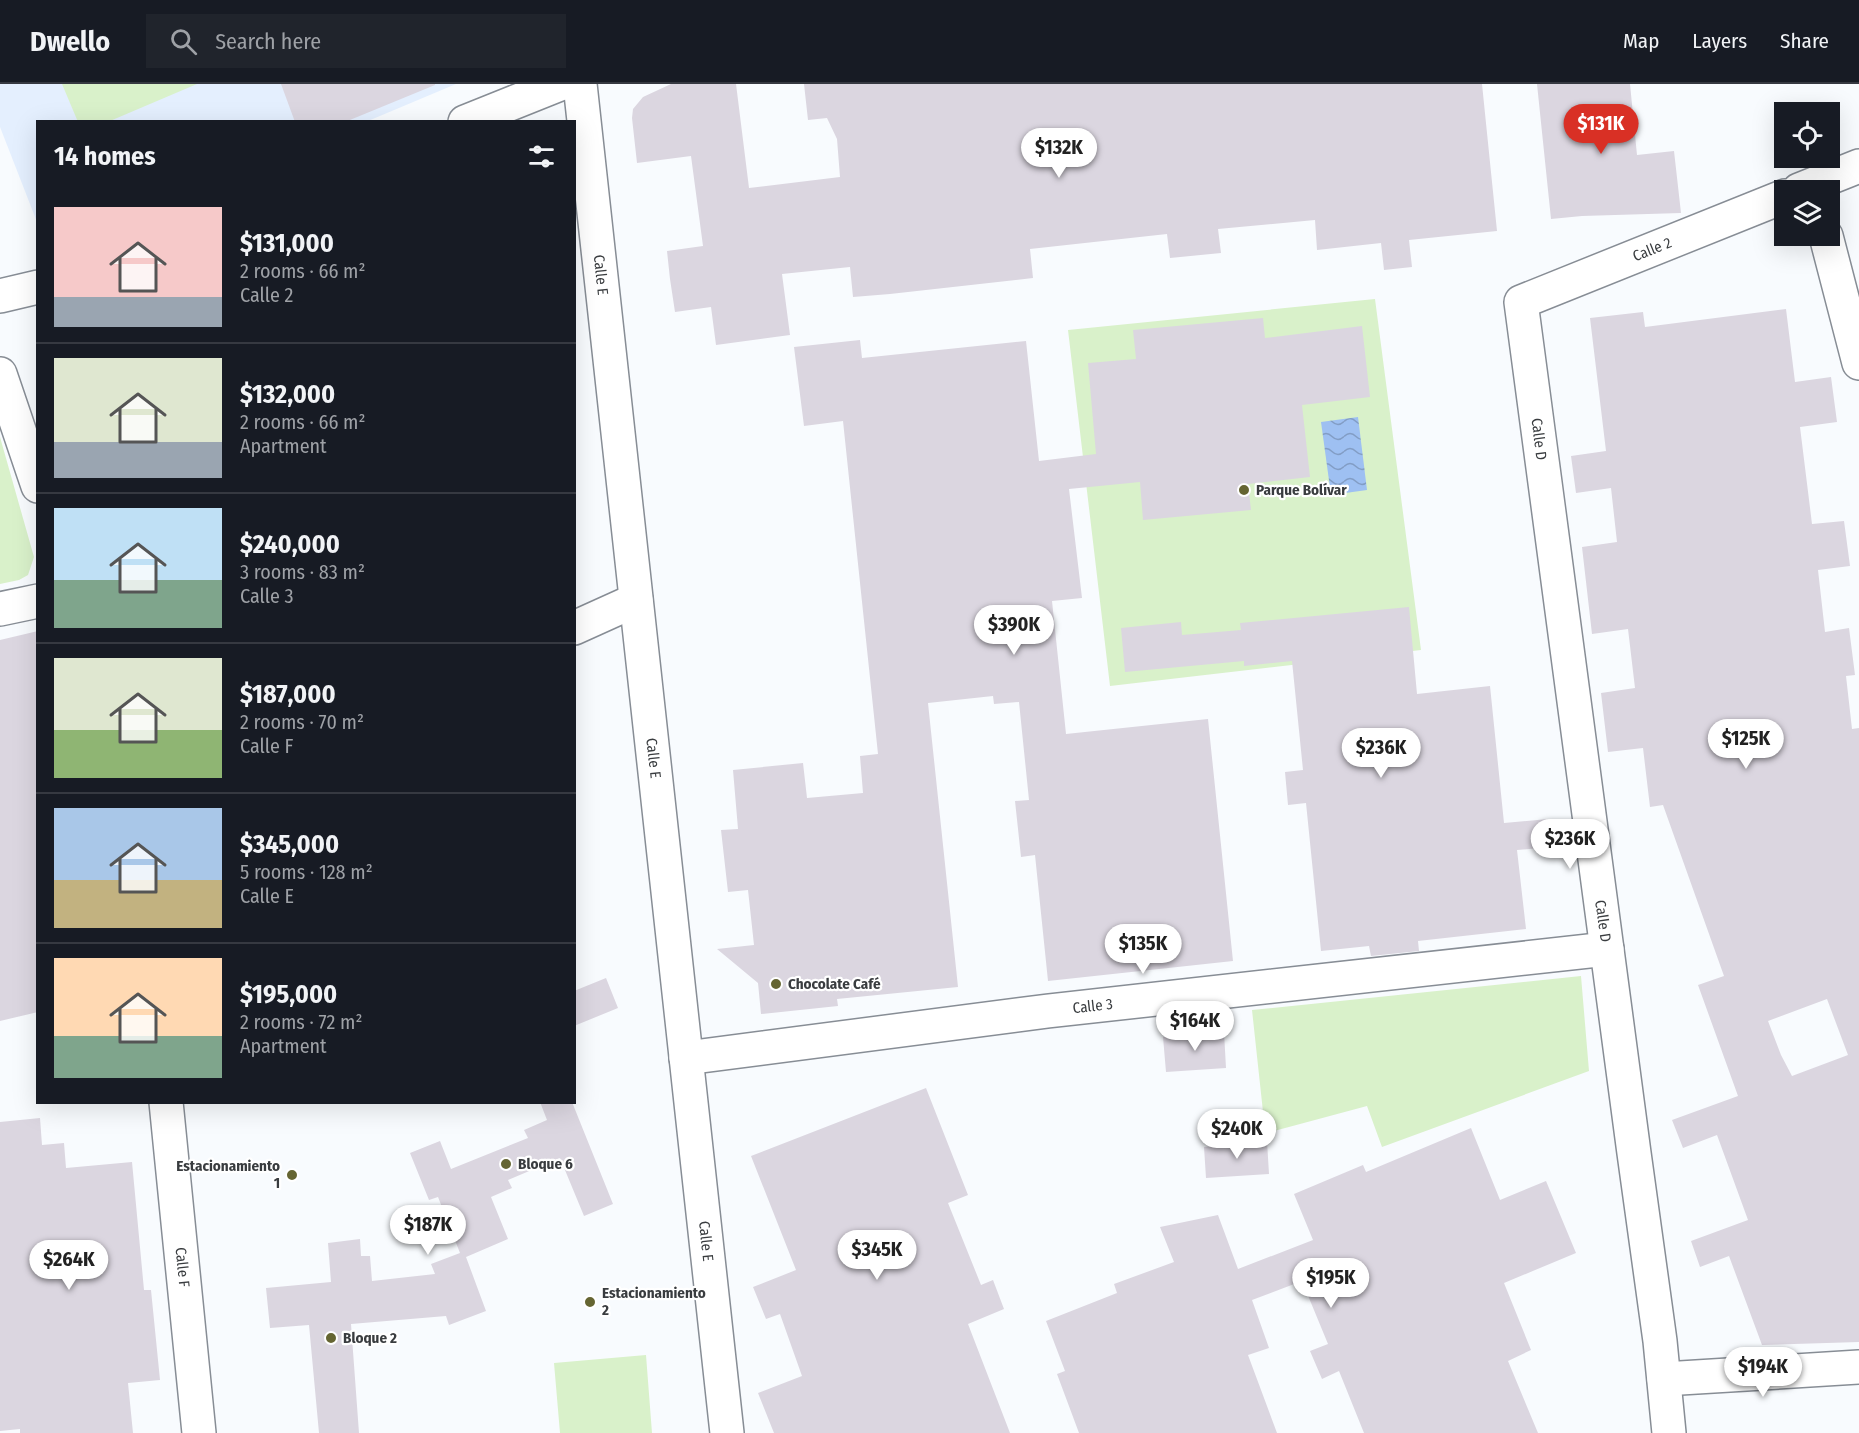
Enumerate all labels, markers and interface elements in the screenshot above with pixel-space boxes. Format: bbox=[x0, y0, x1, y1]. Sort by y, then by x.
search box bbox=[146, 14, 566, 68]
text: Dwello bbox=[30, 25, 110, 58]
icon: search bbox=[167, 25, 200, 58]
text: Search here bbox=[215, 28, 321, 55]
text: Map bbox=[1623, 28, 1659, 54]
text: Layers bbox=[1692, 28, 1747, 54]
text: Share bbox=[1780, 28, 1829, 54]
map controls bbox=[1774, 102, 1840, 246]
button: locate bbox=[1774, 102, 1840, 168]
pin: $131K bbox=[1559, 104, 1643, 155]
text: $131K bbox=[1578, 111, 1624, 135]
pin: $132K bbox=[1017, 128, 1101, 179]
text: $132K bbox=[1035, 135, 1083, 159]
icon: filters bbox=[525, 140, 558, 173]
text: 14 homes bbox=[54, 141, 156, 172]
button: layers bbox=[1774, 180, 1840, 246]
text: $131,000 bbox=[240, 228, 334, 259]
icon: home bbox=[102, 231, 174, 303]
street label: Calle 2 bbox=[1630, 233, 1674, 265]
street label: Calle E bbox=[590, 254, 612, 296]
text: 2 rooms · 66 m² bbox=[240, 259, 366, 283]
text: Calle 2 bbox=[240, 283, 293, 307]
text: $132,000 bbox=[240, 379, 335, 410]
icon: home bbox=[102, 382, 174, 454]
text: 2 rooms · 66 m² bbox=[240, 410, 366, 434]
street label: Calle D bbox=[1527, 417, 1551, 461]
text: Apartment bbox=[240, 434, 327, 458]
place label: Parque Bolívar bbox=[1256, 481, 1347, 499]
marker: Parque Bolívar bbox=[1237, 483, 1251, 497]
text: $240,000 bbox=[240, 529, 340, 560]
icon: home bbox=[102, 532, 174, 604]
text: 3 rooms · 83 m² bbox=[240, 560, 365, 584]
text: Calle 3 bbox=[240, 584, 294, 608]
pin: $390K bbox=[972, 605, 1056, 656]
text: $390K bbox=[988, 612, 1040, 636]
text: $187,000 bbox=[240, 679, 336, 710]
icon: home bbox=[102, 682, 174, 754]
text: 2 rooms · 70 m² bbox=[240, 710, 364, 734]
pin: $125K bbox=[1704, 719, 1788, 770]
text: $125K bbox=[1722, 726, 1770, 750]
pin: $236K bbox=[1339, 728, 1423, 779]
text: Calle F bbox=[240, 734, 293, 758]
text: $236K bbox=[1356, 735, 1406, 759]
street label: Calle E bbox=[642, 737, 665, 779]
pin: $236K bbox=[1528, 819, 1612, 870]
text: $236K bbox=[1545, 826, 1595, 850]
text: $345,000 bbox=[240, 829, 339, 860]
icon: home bbox=[102, 832, 174, 904]
text: 5 rooms · 128 m² bbox=[240, 860, 373, 884]
text: Calle E bbox=[240, 884, 294, 908]
street label: Calle D bbox=[1591, 899, 1615, 943]
pin: $135K bbox=[1101, 924, 1185, 975]
text: $135K bbox=[1119, 931, 1167, 955]
place label: Chocolate Café bbox=[788, 975, 881, 993]
marker: Chocolate Café bbox=[769, 977, 783, 991]
text: $195,000 bbox=[240, 979, 337, 1010]
icon: home bbox=[102, 982, 174, 1054]
street label: Calle 3 bbox=[1072, 995, 1114, 1017]
pin: $164K bbox=[1153, 1001, 1237, 1052]
text: $164K bbox=[1170, 1008, 1220, 1032]
text: 2 rooms · 72 m² bbox=[240, 1010, 362, 1034]
text: Apartment bbox=[240, 1034, 327, 1058]
pin: $240K bbox=[1195, 1109, 1279, 1160]
text: $240K bbox=[1211, 1116, 1263, 1140]
place label: Bloque 6 bbox=[518, 1155, 573, 1173]
place label: Estacionamiento 1 bbox=[176, 1157, 280, 1192]
marker: Bloque 6 bbox=[499, 1157, 513, 1171]
marker: Estacionamiento 1 bbox=[285, 1168, 299, 1182]
pin: $187K bbox=[386, 1205, 470, 1256]
text: $187K bbox=[404, 1212, 452, 1236]
street label: Calle E bbox=[695, 1220, 717, 1262]
pin: $345K bbox=[835, 1230, 919, 1281]
text: $345K bbox=[852, 1237, 902, 1261]
pin: $264K bbox=[27, 1240, 111, 1291]
street label: Calle F bbox=[172, 1246, 193, 1288]
text: $264K bbox=[43, 1247, 95, 1271]
pin: $195K bbox=[1289, 1258, 1373, 1309]
text: $195K bbox=[1306, 1265, 1356, 1289]
place label: Estacionamiento 2 bbox=[601, 1284, 706, 1319]
marker: Estacionamiento 2 bbox=[583, 1295, 597, 1309]
place label: Bloque 2 bbox=[343, 1329, 397, 1347]
marker: Bloque 2 bbox=[324, 1331, 338, 1345]
pin: $194K bbox=[1721, 1347, 1805, 1398]
text: $194K bbox=[1738, 1354, 1788, 1378]

